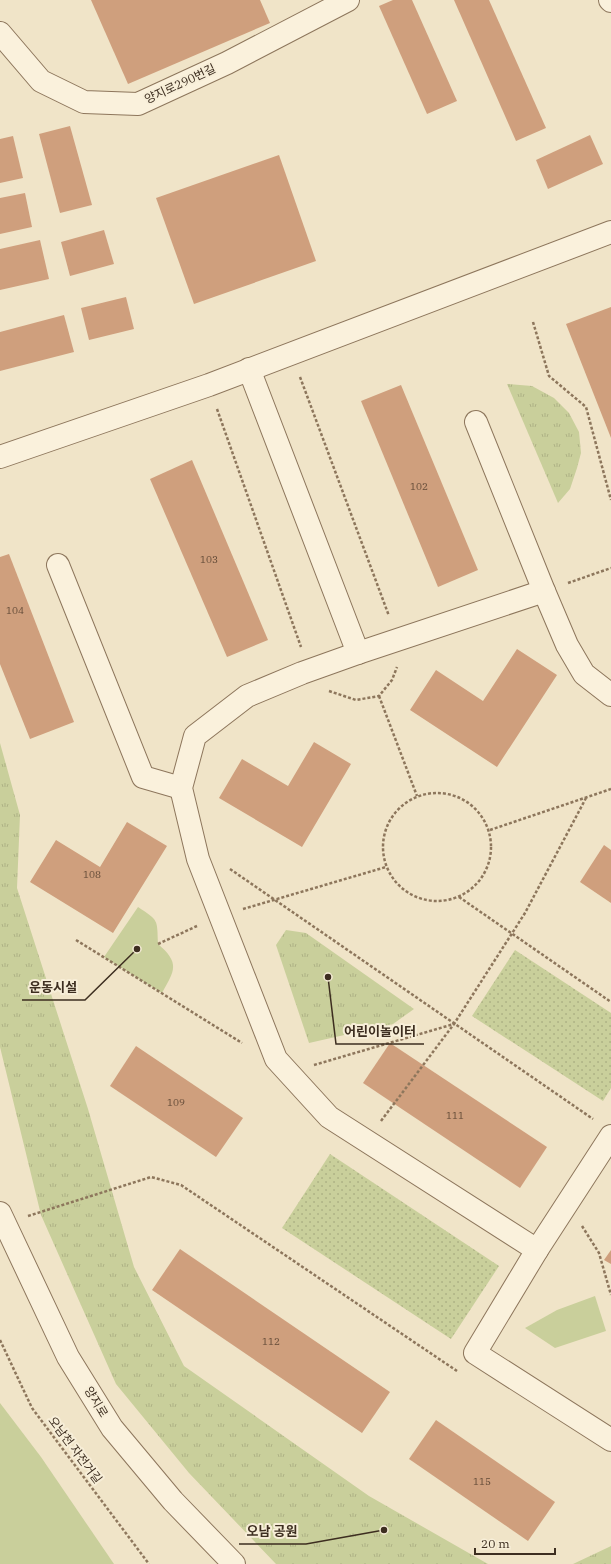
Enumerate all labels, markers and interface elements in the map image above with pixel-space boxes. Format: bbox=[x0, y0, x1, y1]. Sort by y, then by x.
street label: 양지로290번길 bbox=[142, 61, 218, 107]
house number: 102 bbox=[410, 480, 428, 493]
house number: 103 bbox=[200, 553, 218, 566]
house number: 104 bbox=[6, 604, 24, 617]
house number: 108 bbox=[83, 868, 101, 881]
callout: 운동시설 bbox=[22, 975, 85, 1000]
text: 운동시설 bbox=[29, 979, 77, 996]
callout: 어린이놀이터 bbox=[336, 1019, 424, 1044]
text: 어린이놀이터 bbox=[344, 1023, 416, 1040]
house number: 109 bbox=[167, 1096, 185, 1109]
house number: 111 bbox=[446, 1109, 464, 1122]
house number: 112 bbox=[262, 1335, 280, 1348]
street label: 양지로 bbox=[81, 1384, 111, 1420]
street label: 오남천 자전거길 bbox=[45, 1413, 105, 1486]
house number: 115 bbox=[473, 1475, 491, 1488]
callout: 오남 공원 bbox=[239, 1519, 306, 1544]
text: 오남 공원 bbox=[247, 1523, 297, 1540]
scale bar bbox=[475, 1530, 555, 1556]
text: 20 m bbox=[481, 1536, 510, 1551]

